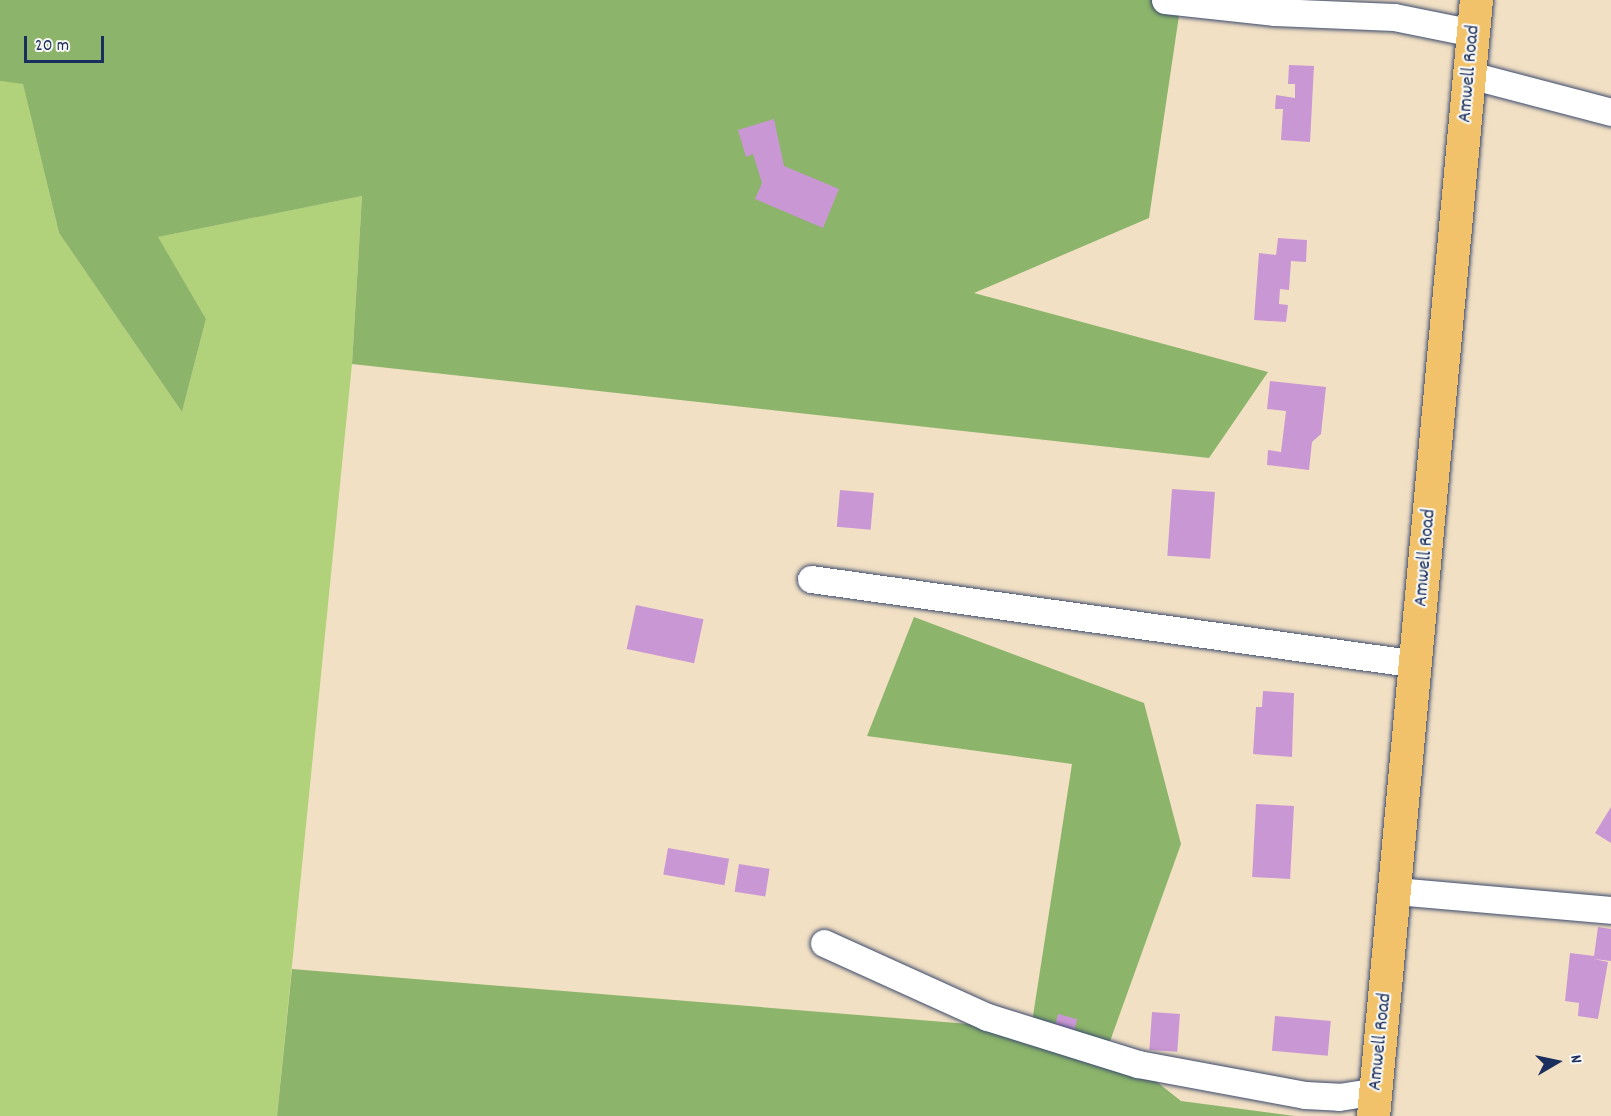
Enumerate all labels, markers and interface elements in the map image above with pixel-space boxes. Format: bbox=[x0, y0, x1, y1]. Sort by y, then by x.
scale bar bbox=[27, 24, 106, 62]
street label: Amwell Road bbox=[1454, 24, 1486, 124]
text: 20 m bbox=[35, 34, 69, 59]
street label: Amwell Road bbox=[1410, 508, 1442, 608]
street label: Amwell Road bbox=[1364, 992, 1398, 1092]
north arrow bbox=[1527, 1032, 1587, 1092]
text: N bbox=[1563, 1053, 1587, 1065]

